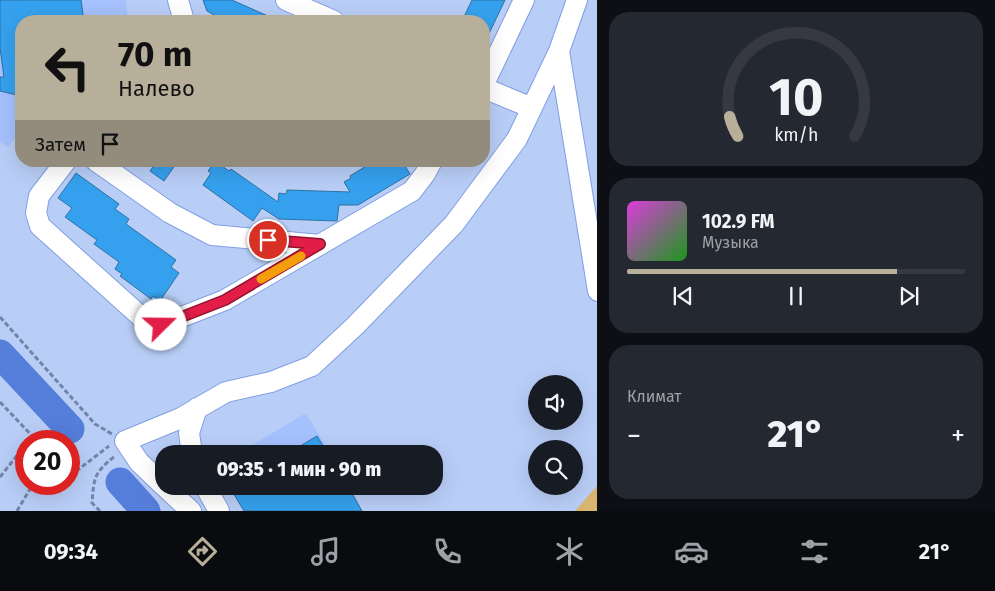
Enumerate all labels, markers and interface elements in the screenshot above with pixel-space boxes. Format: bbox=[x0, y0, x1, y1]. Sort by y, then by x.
text: 70 m bbox=[118, 33, 192, 75]
icon: left bbox=[35, 35, 100, 100]
text: 10 bbox=[769, 66, 823, 129]
text: Налево bbox=[118, 75, 195, 102]
text: km/h bbox=[774, 124, 818, 146]
icon: arrive bbox=[96, 130, 124, 158]
text: Затем bbox=[35, 133, 86, 156]
text: 102.9 FM bbox=[702, 210, 775, 233]
pin bbox=[247, 219, 289, 261]
icon: arrive bbox=[254, 226, 282, 254]
text: Музыка bbox=[702, 233, 759, 252]
icon: previous bbox=[669, 282, 697, 310]
icon: pause bbox=[782, 282, 810, 310]
icon: next bbox=[895, 282, 923, 310]
position arrow bbox=[134, 298, 186, 350]
map controls bbox=[528, 375, 583, 495]
button: sound bbox=[528, 375, 583, 430]
text: Климат bbox=[627, 387, 682, 406]
text: 21° bbox=[768, 411, 824, 457]
text: − bbox=[627, 419, 641, 452]
text: + bbox=[951, 419, 965, 452]
speed limit sign: 20 bbox=[15, 430, 80, 495]
button: search bbox=[528, 440, 583, 495]
text: 09:35 · 1 мин · 90 m bbox=[217, 458, 381, 481]
icon: directions bbox=[185, 534, 220, 569]
icon: music bbox=[308, 534, 343, 569]
icon: phone bbox=[430, 534, 465, 569]
icon: climate bbox=[552, 534, 587, 569]
icon: car bbox=[674, 534, 709, 569]
icon: filters bbox=[797, 534, 832, 569]
text: 09:34 bbox=[44, 538, 98, 565]
text: 21° bbox=[919, 538, 951, 565]

